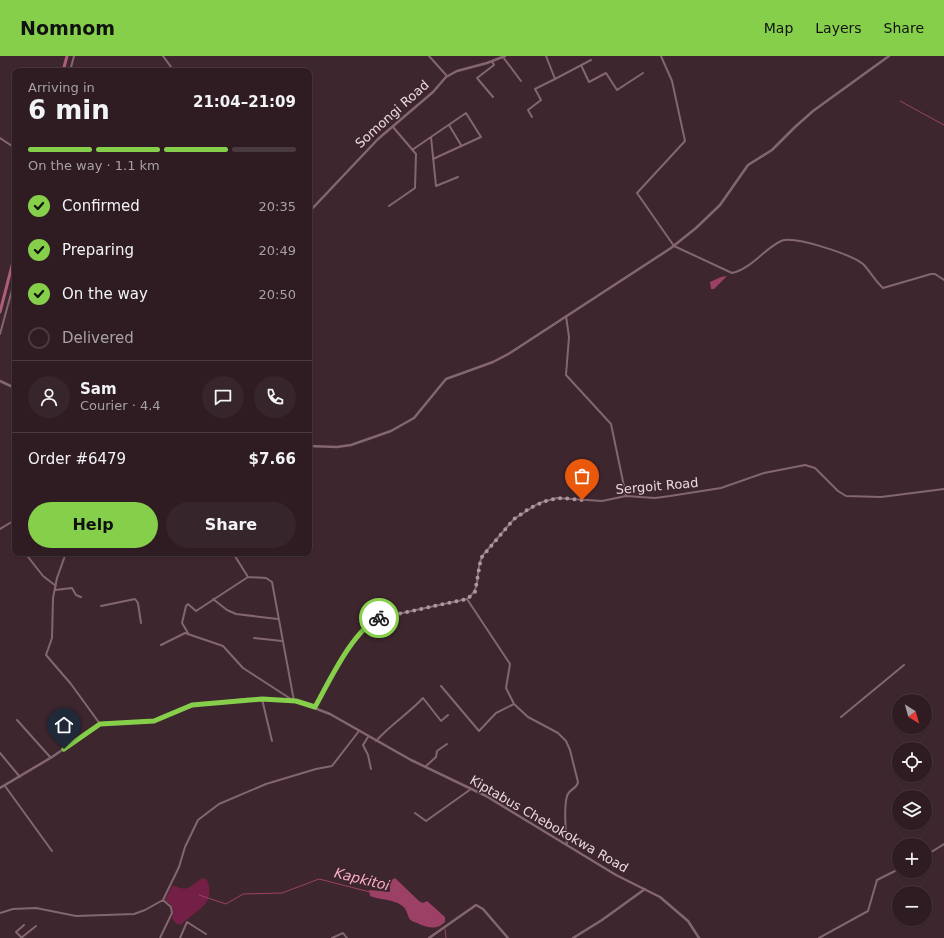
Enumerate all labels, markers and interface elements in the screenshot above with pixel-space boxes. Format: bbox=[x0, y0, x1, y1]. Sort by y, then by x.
text: Nomnom bbox=[20, 17, 115, 39]
text: Map bbox=[764, 20, 793, 36]
text: Layers bbox=[815, 20, 862, 36]
text: Share bbox=[884, 20, 924, 36]
street label: Somongi Road bbox=[352, 77, 432, 151]
text: Arriving in bbox=[28, 80, 95, 95]
text: 21:04–21:09 bbox=[193, 93, 296, 111]
text: 6 min bbox=[28, 95, 110, 125]
text: On the way · 1.1 km bbox=[28, 158, 160, 173]
icon: check bbox=[28, 195, 50, 217]
text: Confirmed bbox=[62, 197, 140, 215]
text: 20:35 bbox=[259, 199, 296, 214]
icon: check bbox=[28, 239, 50, 261]
text: Preparing bbox=[62, 241, 134, 259]
text: 20:49 bbox=[259, 243, 296, 258]
icon: check bbox=[28, 283, 50, 305]
text: On the way bbox=[62, 285, 148, 303]
text: 20:50 bbox=[259, 287, 296, 302]
text: Delivered bbox=[62, 329, 134, 347]
button: person bbox=[28, 376, 70, 418]
button: chat bbox=[202, 376, 244, 418]
button: phone bbox=[254, 376, 296, 418]
text: Sam bbox=[80, 380, 117, 398]
text: Courier · 4.4 bbox=[80, 398, 161, 413]
text: Order #6479 bbox=[28, 450, 126, 468]
text: $7.66 bbox=[249, 450, 296, 468]
pin bbox=[565, 459, 599, 500]
icon: bag bbox=[571, 465, 593, 487]
street label: Sergoit Road bbox=[615, 475, 699, 497]
button: Help bbox=[28, 502, 158, 548]
button: Share bbox=[166, 502, 296, 548]
courier bbox=[359, 598, 399, 638]
icon: bike bbox=[368, 607, 390, 629]
north arrow bbox=[892, 694, 932, 734]
map controls bbox=[892, 694, 932, 926]
pin bbox=[47, 708, 81, 749]
icon: home bbox=[53, 714, 75, 736]
button: locate bbox=[892, 742, 932, 782]
street label: Kiptabus Chebokokwa Road bbox=[467, 772, 631, 876]
button: layers bbox=[892, 790, 932, 830]
button: + bbox=[892, 838, 932, 878]
water label: Kapkitoi bbox=[333, 864, 391, 894]
button: − bbox=[892, 886, 932, 926]

